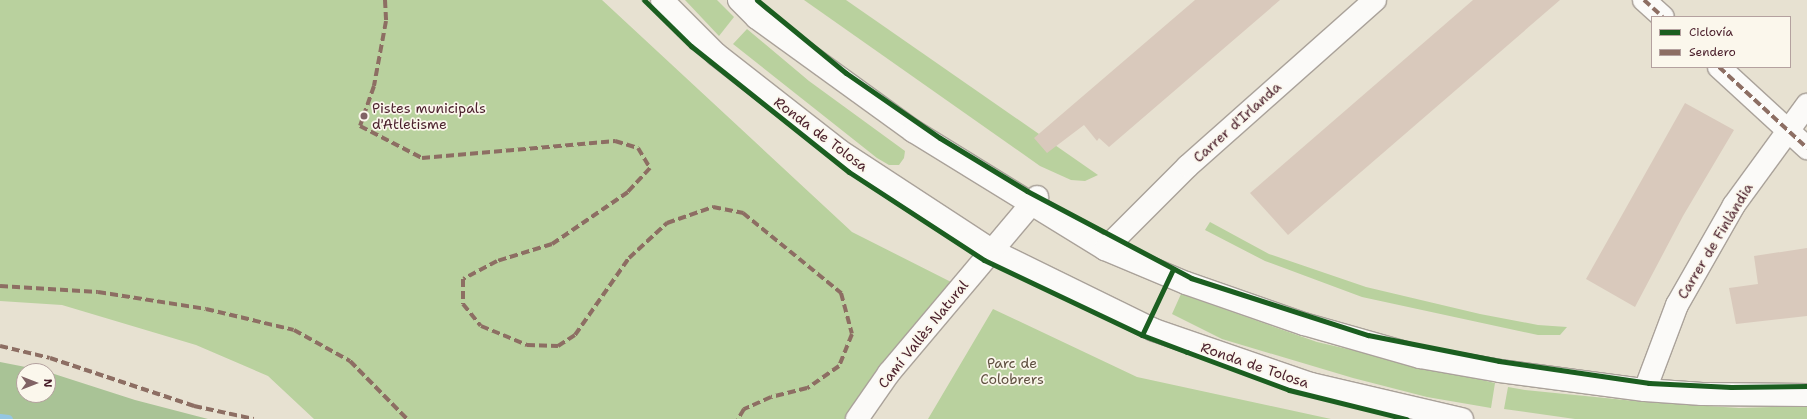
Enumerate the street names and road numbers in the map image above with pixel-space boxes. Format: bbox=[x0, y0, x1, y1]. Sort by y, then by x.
street label: Carrer d'Irlanda bbox=[1190, 78, 1284, 166]
street label: Ronda de Tolosa bbox=[771, 93, 871, 175]
street label: Carrer de Finlàndia bbox=[1674, 180, 1756, 302]
street label: Camí Vallès Natural bbox=[874, 277, 972, 391]
street label: Ronda de Tolosa bbox=[1199, 339, 1311, 391]

